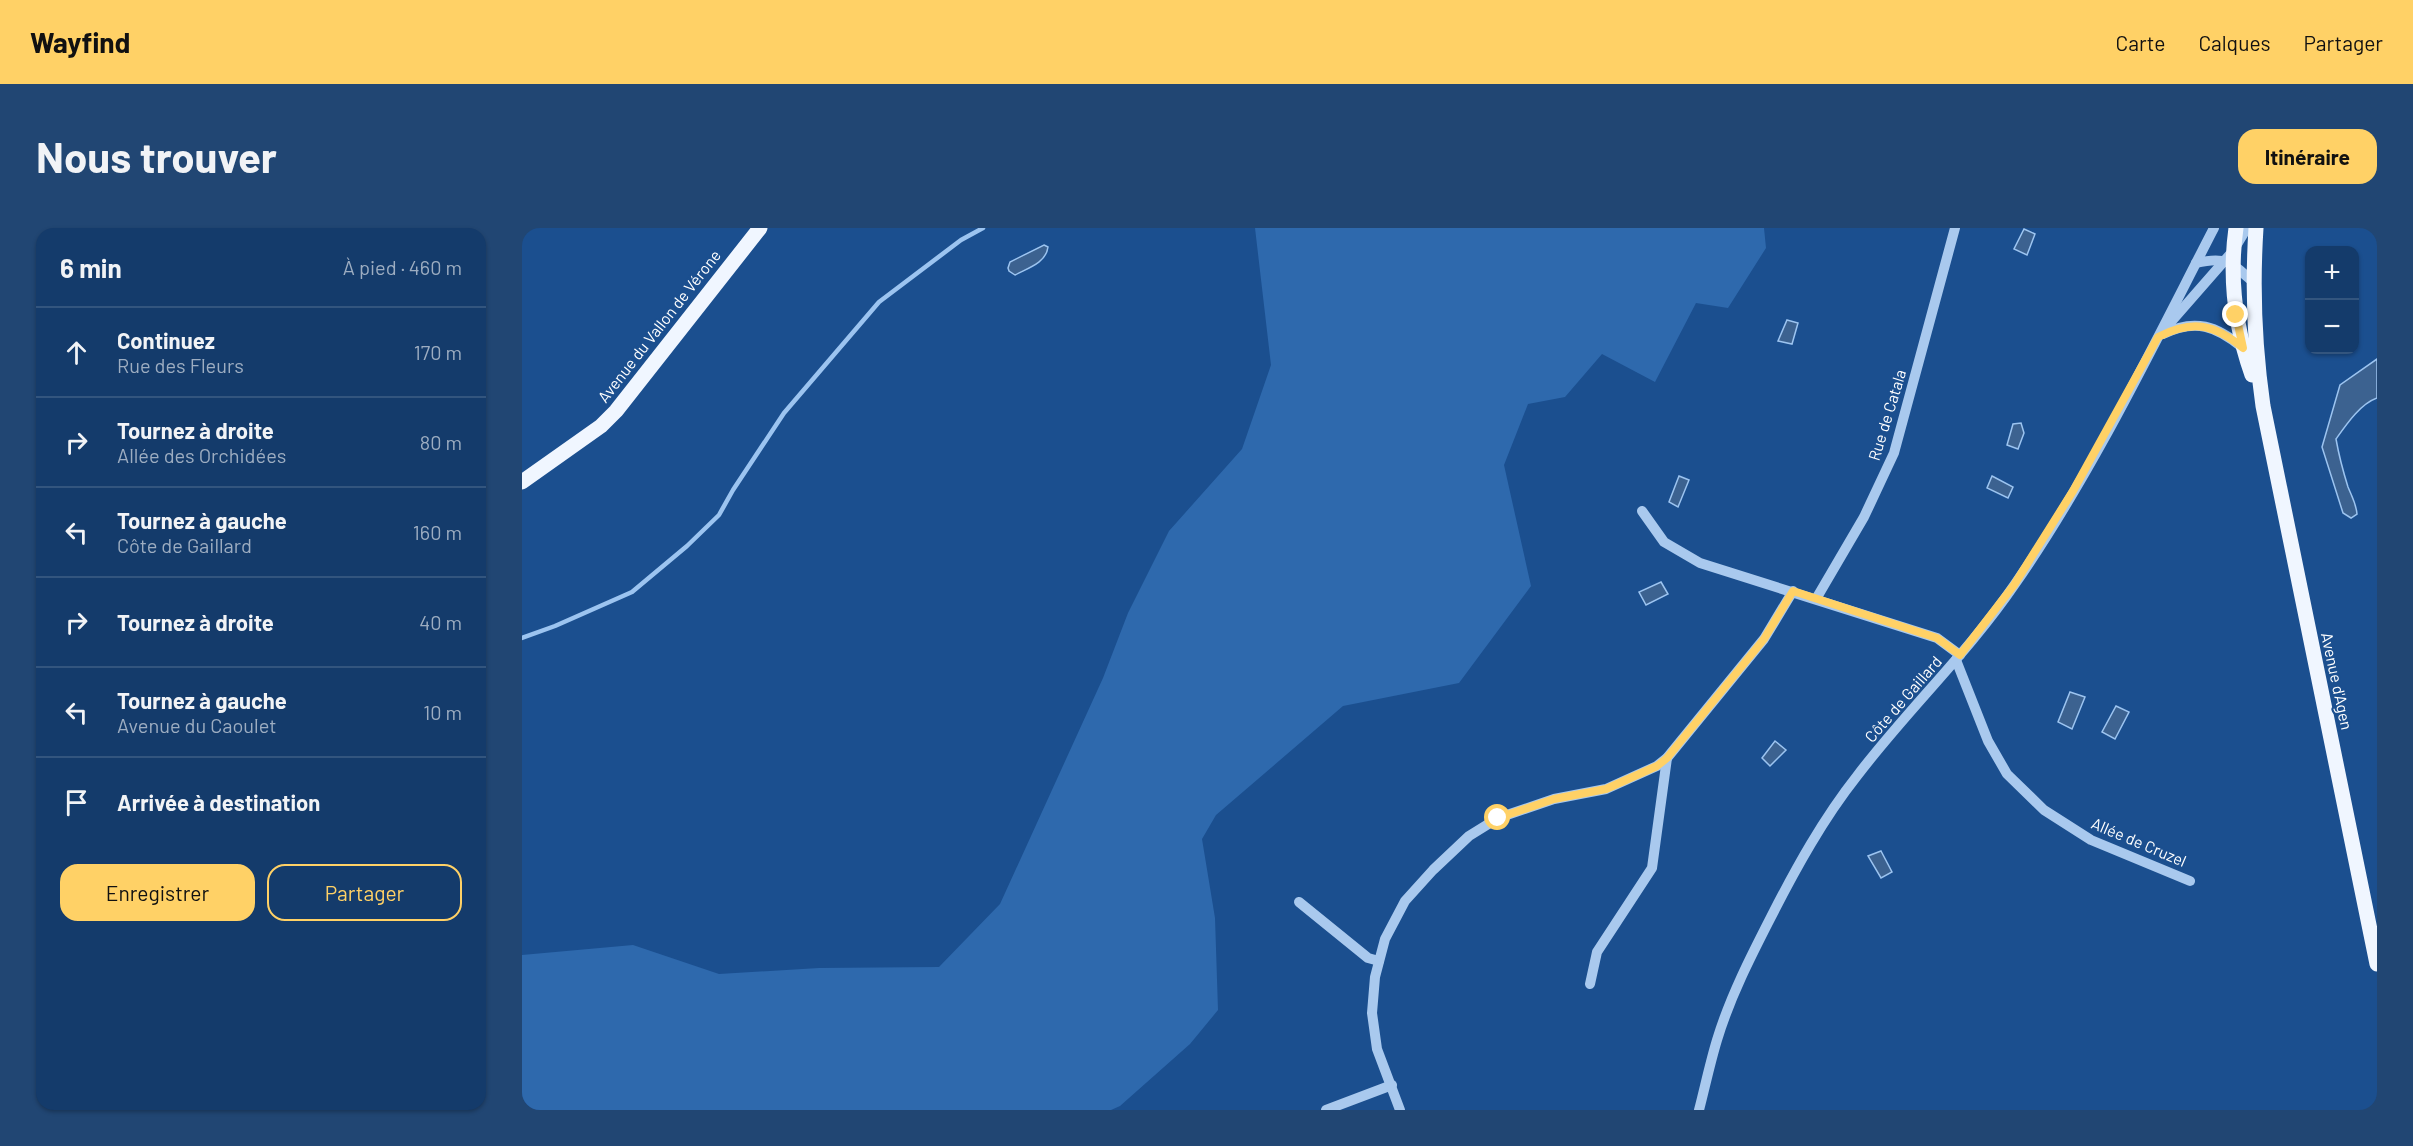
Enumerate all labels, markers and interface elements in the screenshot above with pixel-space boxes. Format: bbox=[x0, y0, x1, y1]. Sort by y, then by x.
text: Wayfind bbox=[30, 25, 130, 59]
text: Carte bbox=[2116, 30, 2165, 55]
text: Calques bbox=[2198, 30, 2271, 55]
text: Partager bbox=[2304, 30, 2383, 55]
button: Itinéraire bbox=[2238, 129, 2377, 184]
text: Nous trouver bbox=[36, 131, 277, 181]
street label: Avenue du Vallon de Vérone bbox=[593, 246, 724, 406]
map controls bbox=[2305, 246, 2359, 354]
button: + bbox=[2305, 246, 2359, 300]
text: 6 min bbox=[60, 252, 122, 283]
text: À pied · 460 m bbox=[343, 255, 462, 279]
button: − bbox=[2305, 300, 2359, 354]
route end bbox=[2222, 301, 2248, 327]
text: Continuez bbox=[117, 327, 215, 353]
icon: ahead bbox=[60, 336, 93, 369]
text: 170 m bbox=[414, 340, 462, 364]
text: Rue des Fleurs bbox=[117, 353, 244, 377]
street label: Rue de Catala bbox=[1864, 367, 1909, 463]
text: Tournez à droite bbox=[117, 417, 274, 443]
icon: right bbox=[60, 426, 93, 459]
text: 80 m bbox=[420, 430, 462, 454]
text: Allée des Orchidées bbox=[117, 443, 286, 467]
text: Tournez à gauche bbox=[117, 507, 287, 533]
icon: left bbox=[60, 516, 93, 549]
text: 160 m bbox=[413, 520, 462, 544]
text: Côte de Gaillard bbox=[117, 533, 252, 557]
icon: right bbox=[60, 606, 93, 639]
text: Tournez à droite bbox=[117, 609, 274, 635]
text: 40 m bbox=[419, 610, 462, 634]
street label: Avenue d'Agen bbox=[2318, 630, 2357, 731]
street label: Côte de Gaillard bbox=[1860, 652, 1945, 746]
text: Tournez à gauche bbox=[117, 687, 287, 713]
icon: left bbox=[60, 696, 93, 729]
text: 10 m bbox=[423, 700, 462, 724]
text: Avenue du Caoulet bbox=[117, 713, 276, 737]
icon: arrive bbox=[60, 786, 93, 819]
text: Arrivée à destination bbox=[117, 789, 320, 815]
route start bbox=[1484, 804, 1510, 830]
street label: Allée de Cruzel bbox=[2089, 813, 2190, 870]
button: Enregistrer bbox=[60, 864, 255, 921]
button: Partager bbox=[267, 864, 462, 921]

